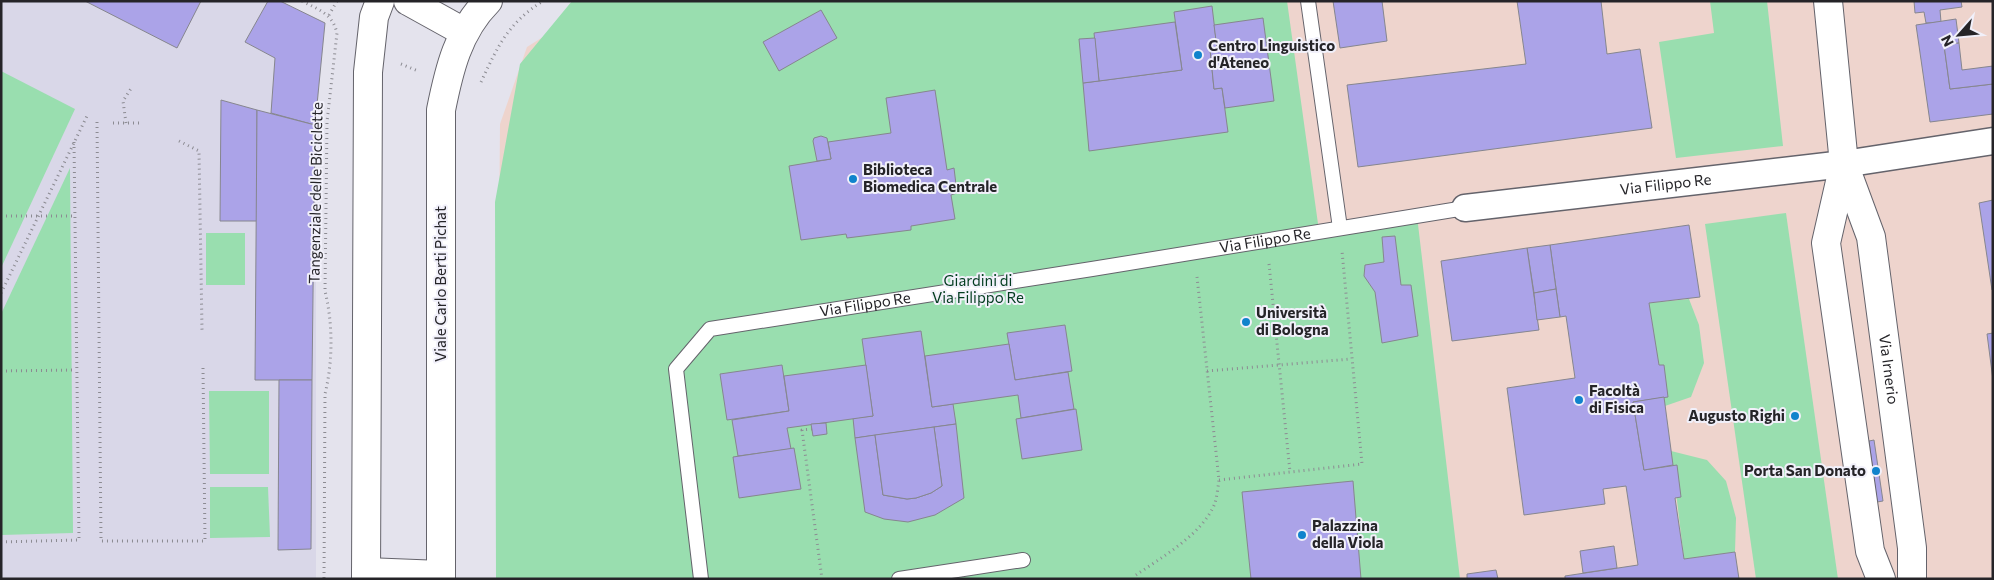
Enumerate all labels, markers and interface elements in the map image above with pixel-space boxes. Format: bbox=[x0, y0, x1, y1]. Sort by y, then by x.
north arrow bbox=[1934, 10, 1984, 60]
text: N bbox=[1937, 33, 1957, 50]
place label: Centro Linguistico d'Ateneo bbox=[1208, 36, 1335, 71]
marker: Centro Linguistico d'Ateneo bbox=[1192, 49, 1204, 61]
street label: Tangenziale delle Biciclette bbox=[304, 102, 326, 284]
place label: Biblioteca Biomedica Centrale bbox=[863, 160, 997, 195]
street label: Via Filippo Re bbox=[1619, 169, 1712, 198]
marker: Biblioteca Biomedica Centrale bbox=[847, 173, 859, 185]
street label: Viale Carlo Berti Pichat bbox=[431, 206, 449, 362]
street label: Via Filippo Re bbox=[1218, 223, 1312, 256]
park label: Giardini di Via Filippo Re bbox=[932, 271, 1024, 306]
street label: Via Filippo Re bbox=[818, 288, 912, 320]
place label: Università di Bologna bbox=[1256, 303, 1329, 338]
marker: Università di Bologna bbox=[1240, 316, 1252, 328]
street label: Via Irnerio bbox=[1876, 333, 1903, 405]
place label: Facoltà di Fisica bbox=[1589, 381, 1644, 416]
marker: Facoltà di Fisica bbox=[1573, 394, 1585, 406]
place label: Augusto Righi bbox=[1688, 406, 1785, 424]
marker: Augusto Righi bbox=[1789, 410, 1801, 422]
place label: Porta San Donato bbox=[1744, 461, 1866, 479]
marker: Porta San Donato bbox=[1870, 465, 1882, 477]
place label: Palazzina della Viola bbox=[1312, 516, 1383, 551]
marker: Palazzina della Viola bbox=[1296, 529, 1308, 541]

